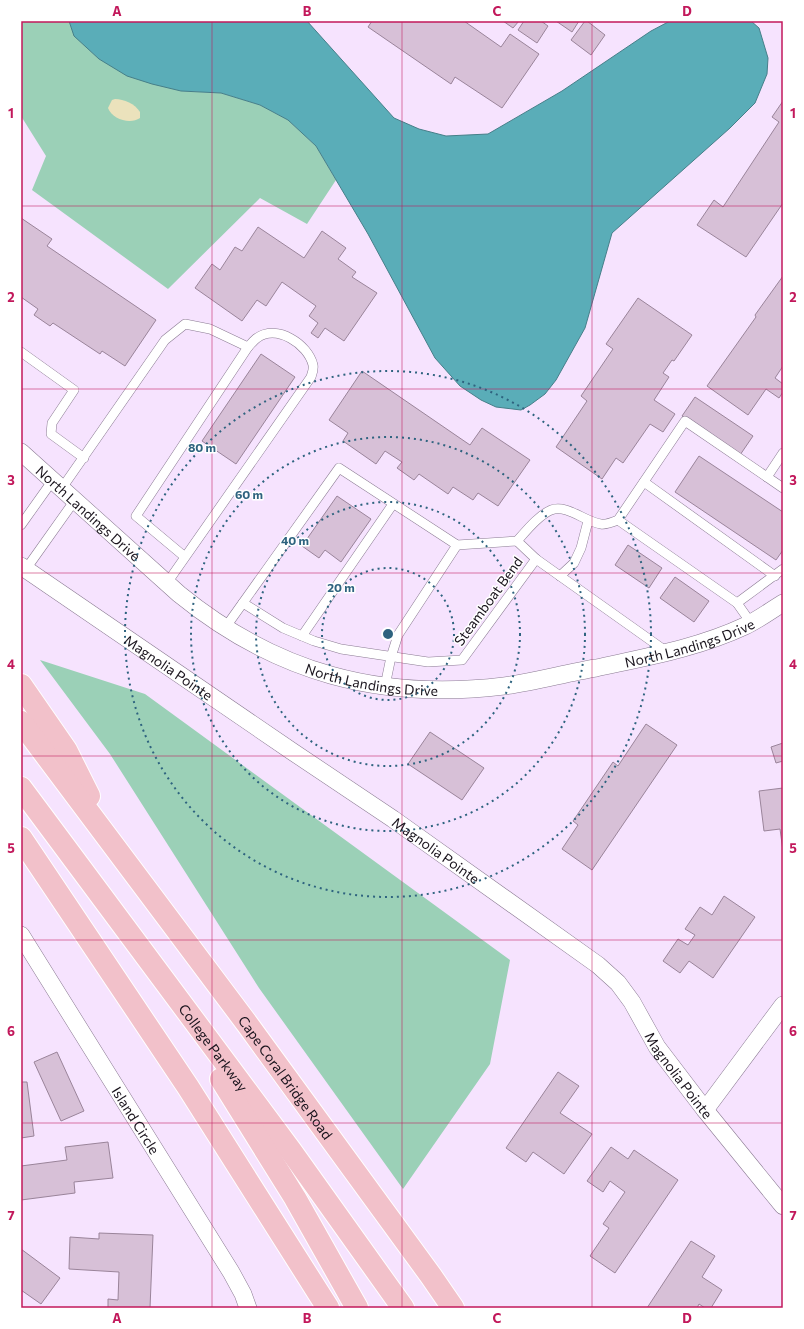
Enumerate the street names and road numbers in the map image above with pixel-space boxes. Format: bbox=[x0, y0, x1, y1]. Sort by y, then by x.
street label: North Landings Drive bbox=[33, 462, 144, 564]
street label: Steamboat Bend bbox=[450, 553, 526, 649]
street label: North Landings Drive bbox=[623, 614, 757, 670]
street label: Magnolia Pointe bbox=[121, 631, 216, 703]
street label: North Landings Drive bbox=[303, 659, 438, 698]
street label: Magnolia Pointe bbox=[389, 813, 483, 887]
street label: College Parkway bbox=[176, 1000, 252, 1094]
street label: Cape Coral Bridge Road bbox=[235, 1012, 337, 1142]
street label: Magnolia Pointe bbox=[642, 1029, 717, 1122]
street label: Island Circle bbox=[109, 1083, 164, 1157]

